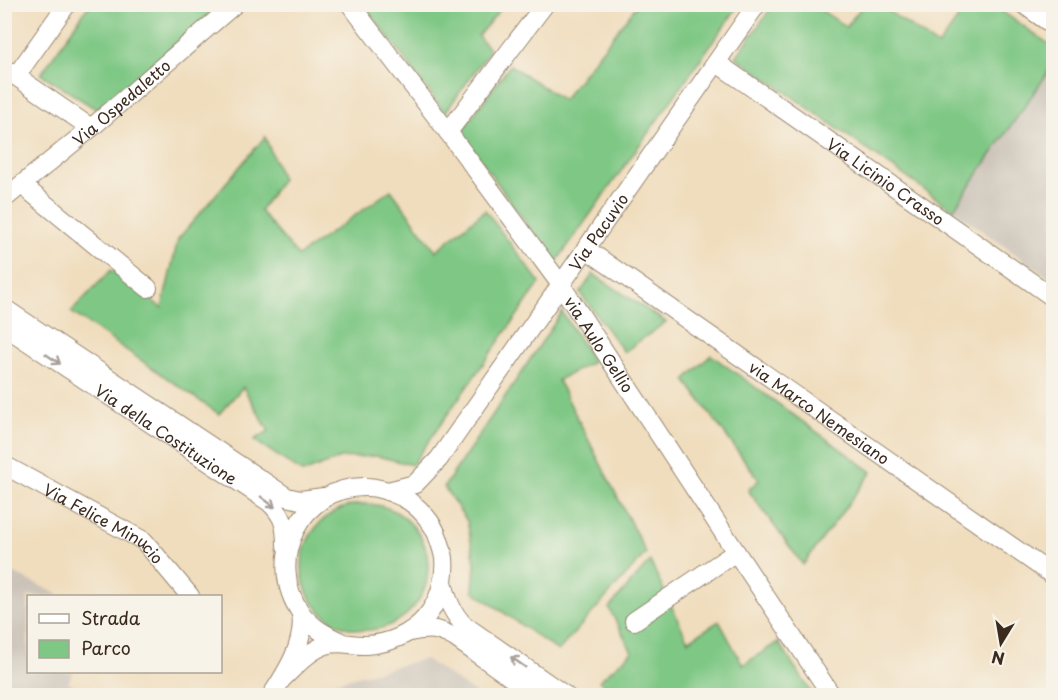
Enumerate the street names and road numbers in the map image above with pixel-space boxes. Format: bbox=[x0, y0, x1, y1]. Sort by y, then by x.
street label: Via Ospedaletto bbox=[67, 53, 175, 151]
street label: Via Licinio Crasso bbox=[822, 131, 950, 230]
street label: Via Pacuvio bbox=[562, 188, 634, 275]
street label: via Aulo Gellio bbox=[559, 291, 640, 397]
street label: via Marco Nemesiano bbox=[744, 355, 895, 470]
street label: Via della Costituzione bbox=[90, 378, 243, 490]
street label: Via Felice Minucio bbox=[39, 477, 170, 569]

